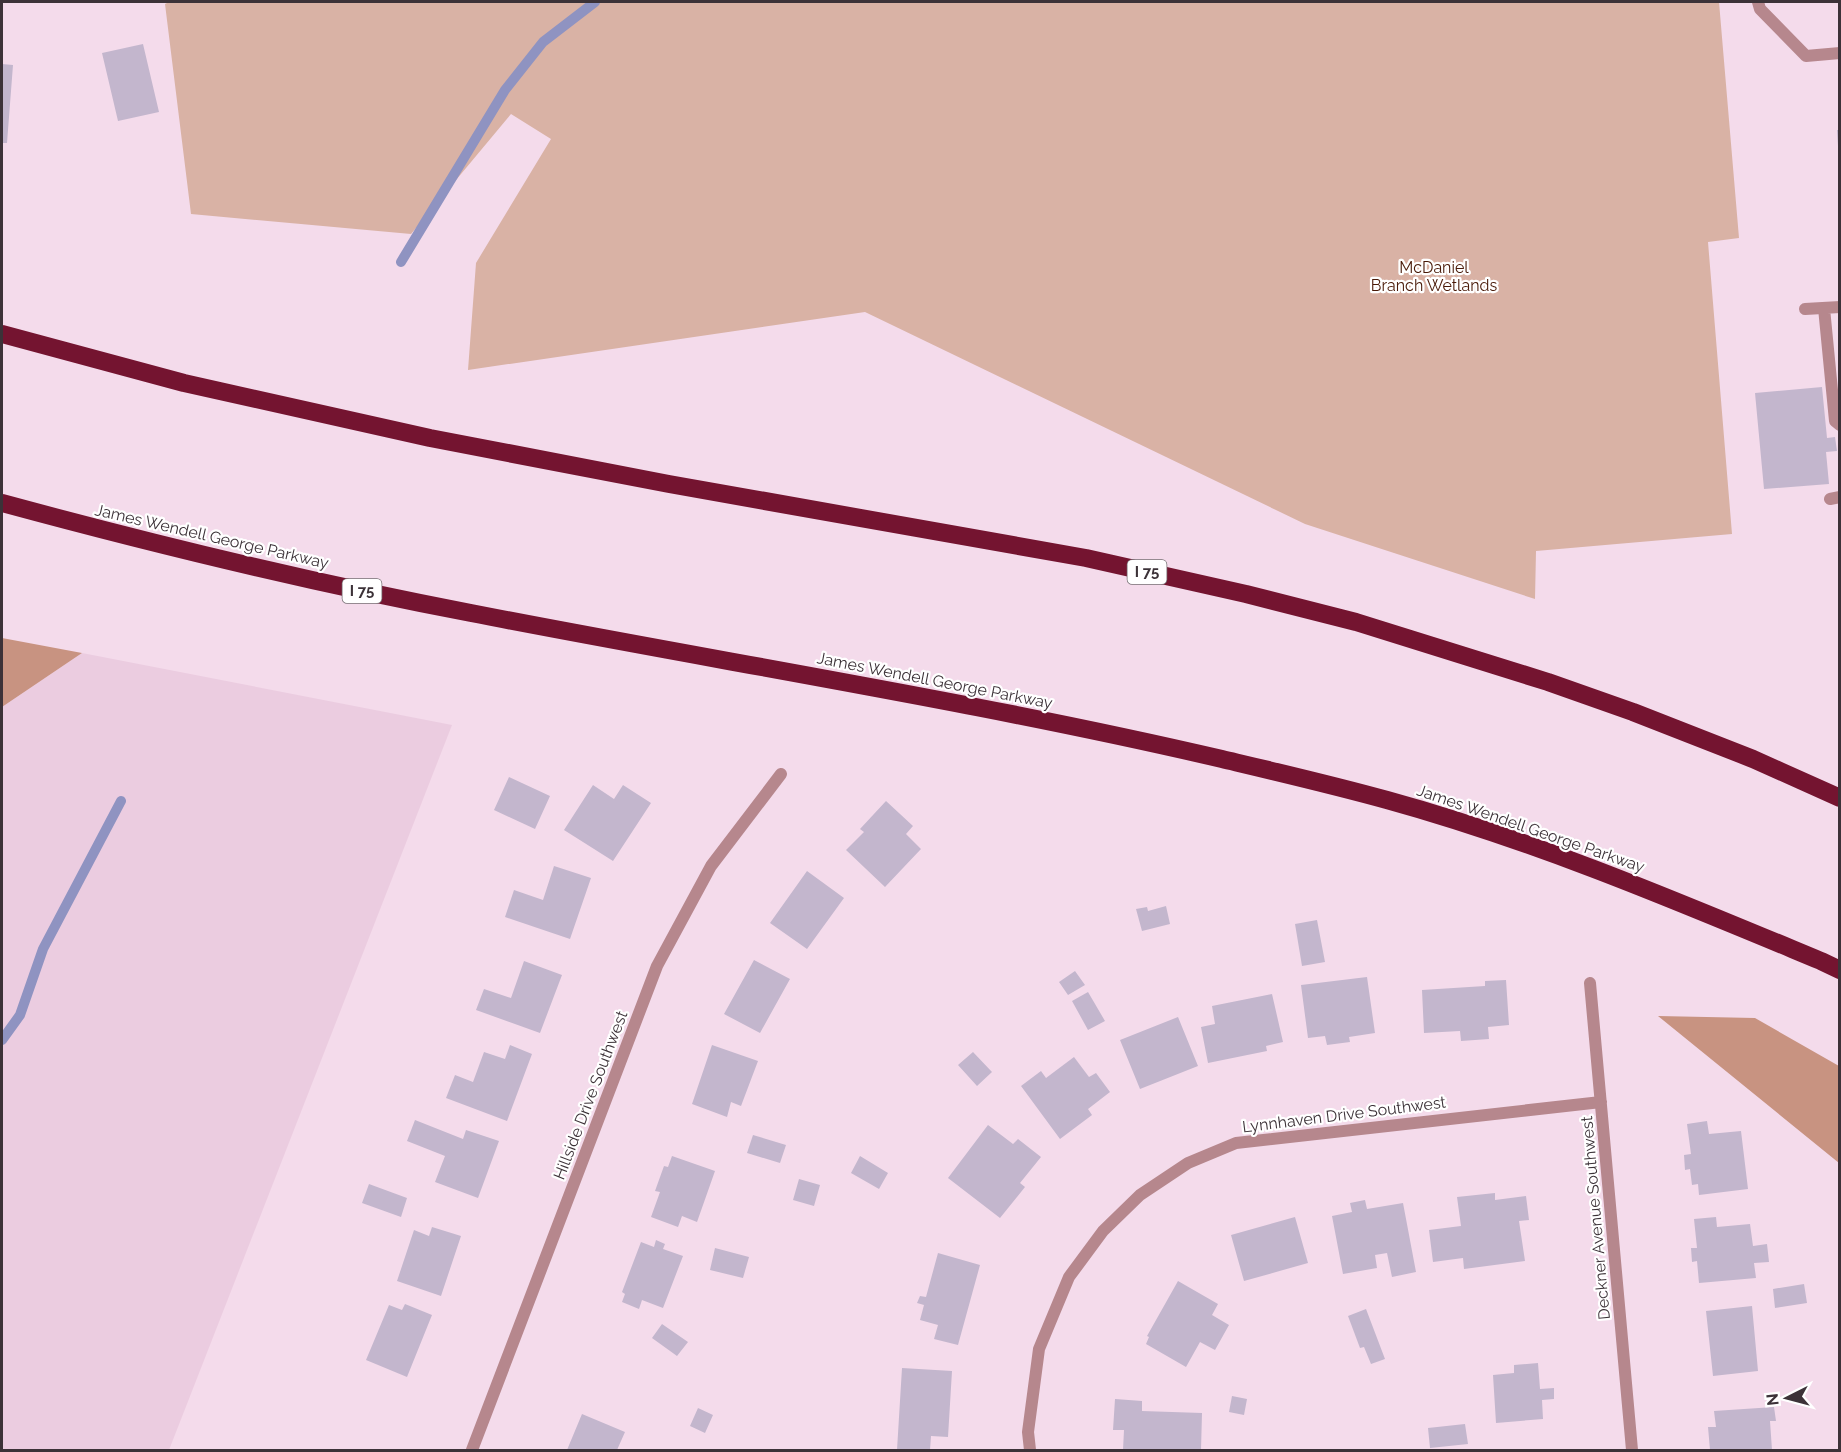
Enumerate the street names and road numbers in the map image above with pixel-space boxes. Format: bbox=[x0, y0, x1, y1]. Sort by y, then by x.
street label: James Wendell George Parkway bbox=[93, 500, 331, 573]
road number: I 75 bbox=[1128, 560, 1166, 584]
road number: I 75 bbox=[342, 579, 382, 603]
street label: James Wendell George Parkway bbox=[816, 648, 1055, 713]
street label: James Wendell George Parkway bbox=[1415, 781, 1647, 877]
street label: Hillside Drive Southwest bbox=[549, 1007, 632, 1182]
street label: Lynnhaven Drive Southwest bbox=[1241, 1093, 1448, 1136]
street label: Deckner Avenue Southwest bbox=[1577, 1115, 1614, 1321]

